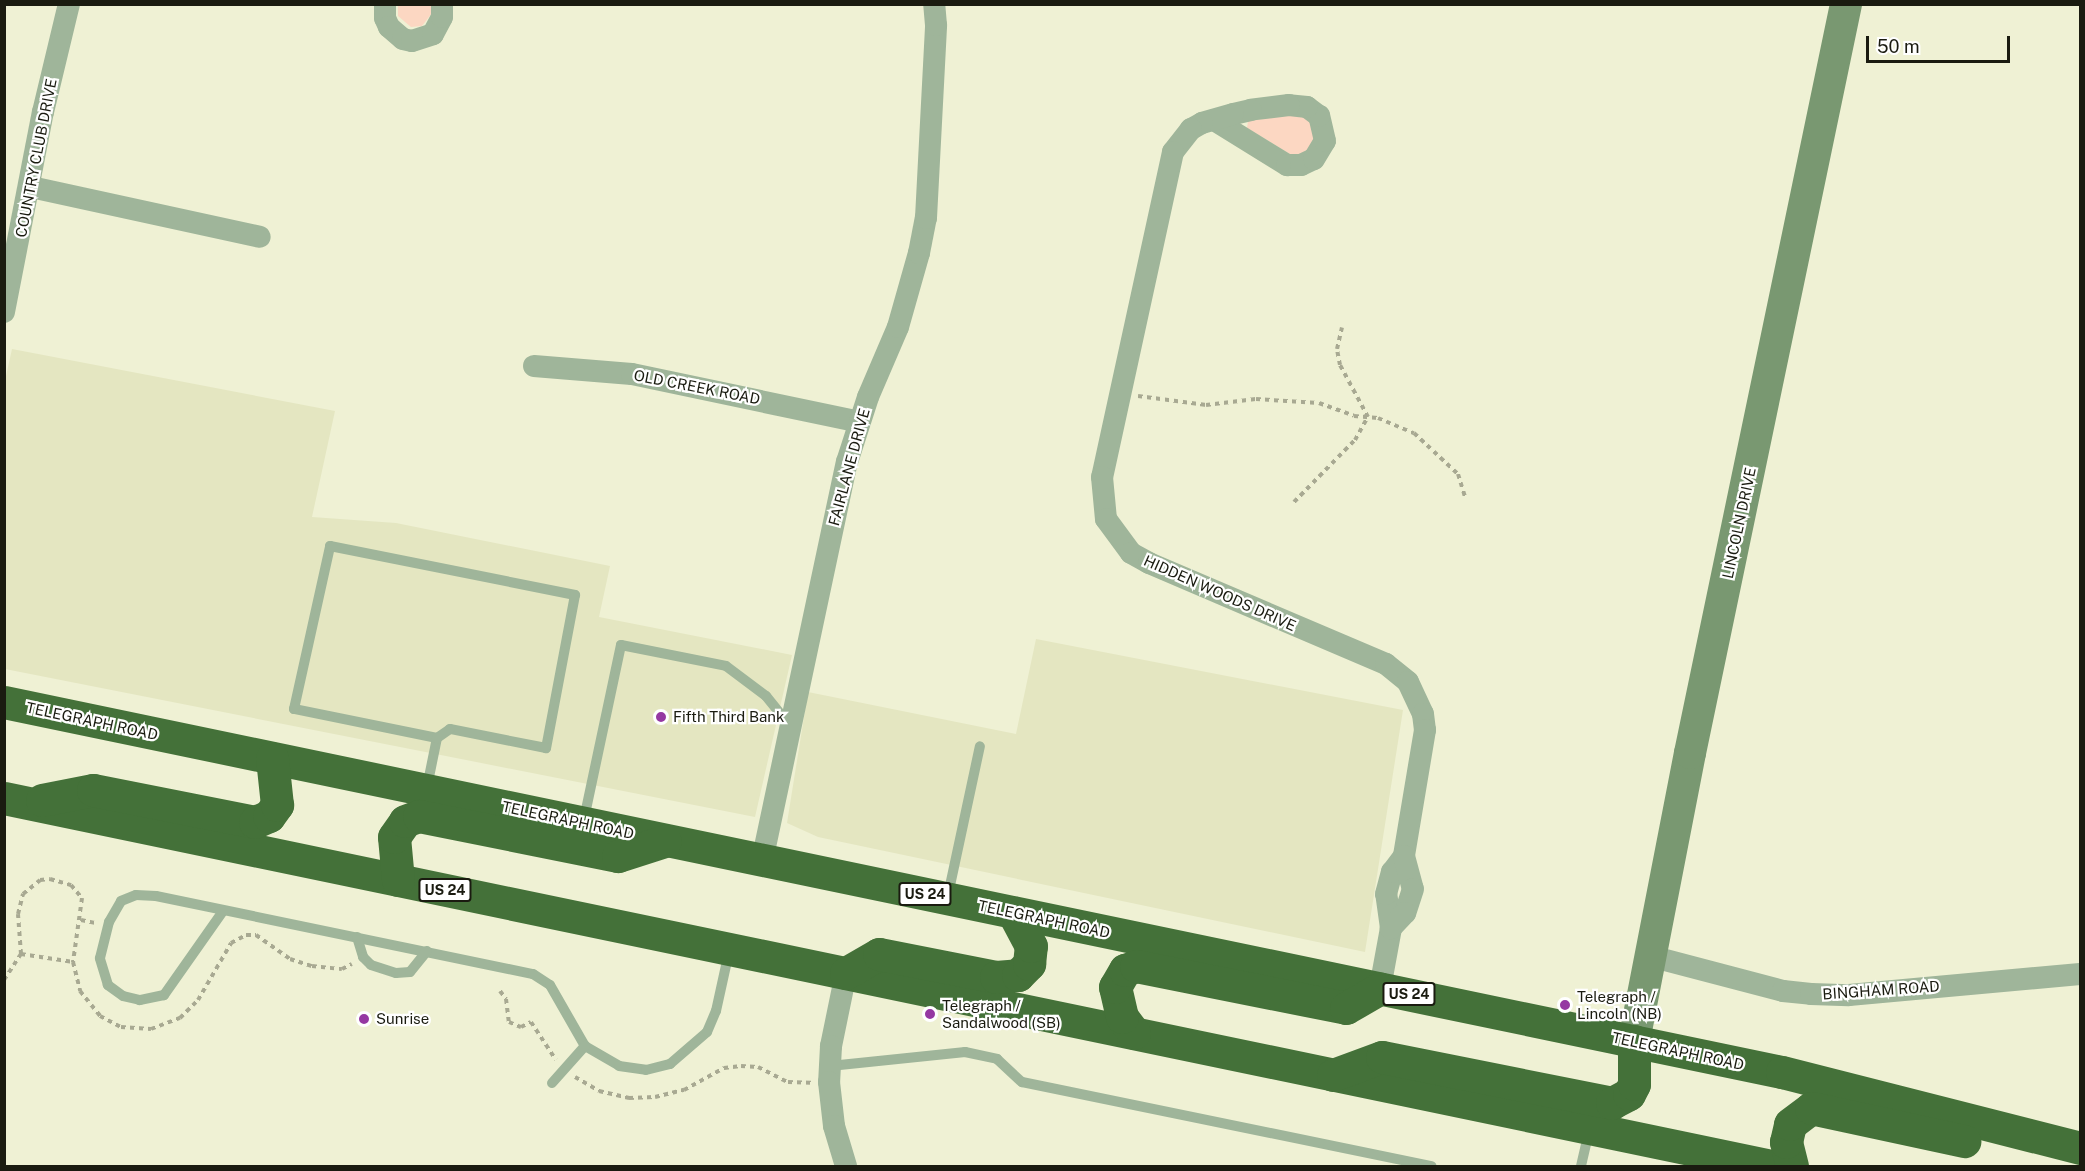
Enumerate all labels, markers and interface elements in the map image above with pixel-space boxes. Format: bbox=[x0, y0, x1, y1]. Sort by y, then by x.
scale bar bbox=[1869, 24, 2013, 62]
text: 50 m bbox=[1877, 36, 1920, 57]
street label: COUNTRY CLUB DRIVE bbox=[12, 77, 60, 239]
street label: OLD CREEK ROAD bbox=[632, 366, 762, 408]
street label: FAIRLANE DRIVE bbox=[825, 406, 873, 528]
street label: LINCOLN DRIVE bbox=[1718, 466, 1760, 580]
street label: HIDDEN WOODS DRIVE bbox=[1141, 551, 1299, 635]
street label: TELEGRAPH ROAD bbox=[24, 698, 160, 744]
place label: Fifth Third Bank bbox=[673, 708, 784, 726]
marker: Fifth Third Bank bbox=[654, 710, 668, 724]
street label: TELEGRAPH ROAD bbox=[500, 797, 636, 843]
road number: US 24 bbox=[418, 879, 472, 901]
road number: US 24 bbox=[898, 883, 952, 905]
street label: TELEGRAPH ROAD bbox=[976, 896, 1112, 942]
street label: BINGHAM ROAD bbox=[1822, 977, 1940, 1003]
road number: US 24 bbox=[1382, 983, 1436, 1005]
place label: Telegraph / Lincoln (NB) bbox=[1577, 987, 1662, 1022]
place label: Telegraph / Sandalwood (SB) bbox=[942, 996, 1061, 1031]
marker: Telegraph / Lincoln (NB) bbox=[1558, 998, 1572, 1012]
marker: Telegraph / Sandalwood (SB) bbox=[923, 1007, 937, 1021]
place label: Sunrise bbox=[376, 1010, 429, 1028]
marker: Sunrise bbox=[357, 1012, 371, 1026]
street label: TELEGRAPH ROAD bbox=[1610, 1028, 1746, 1074]

